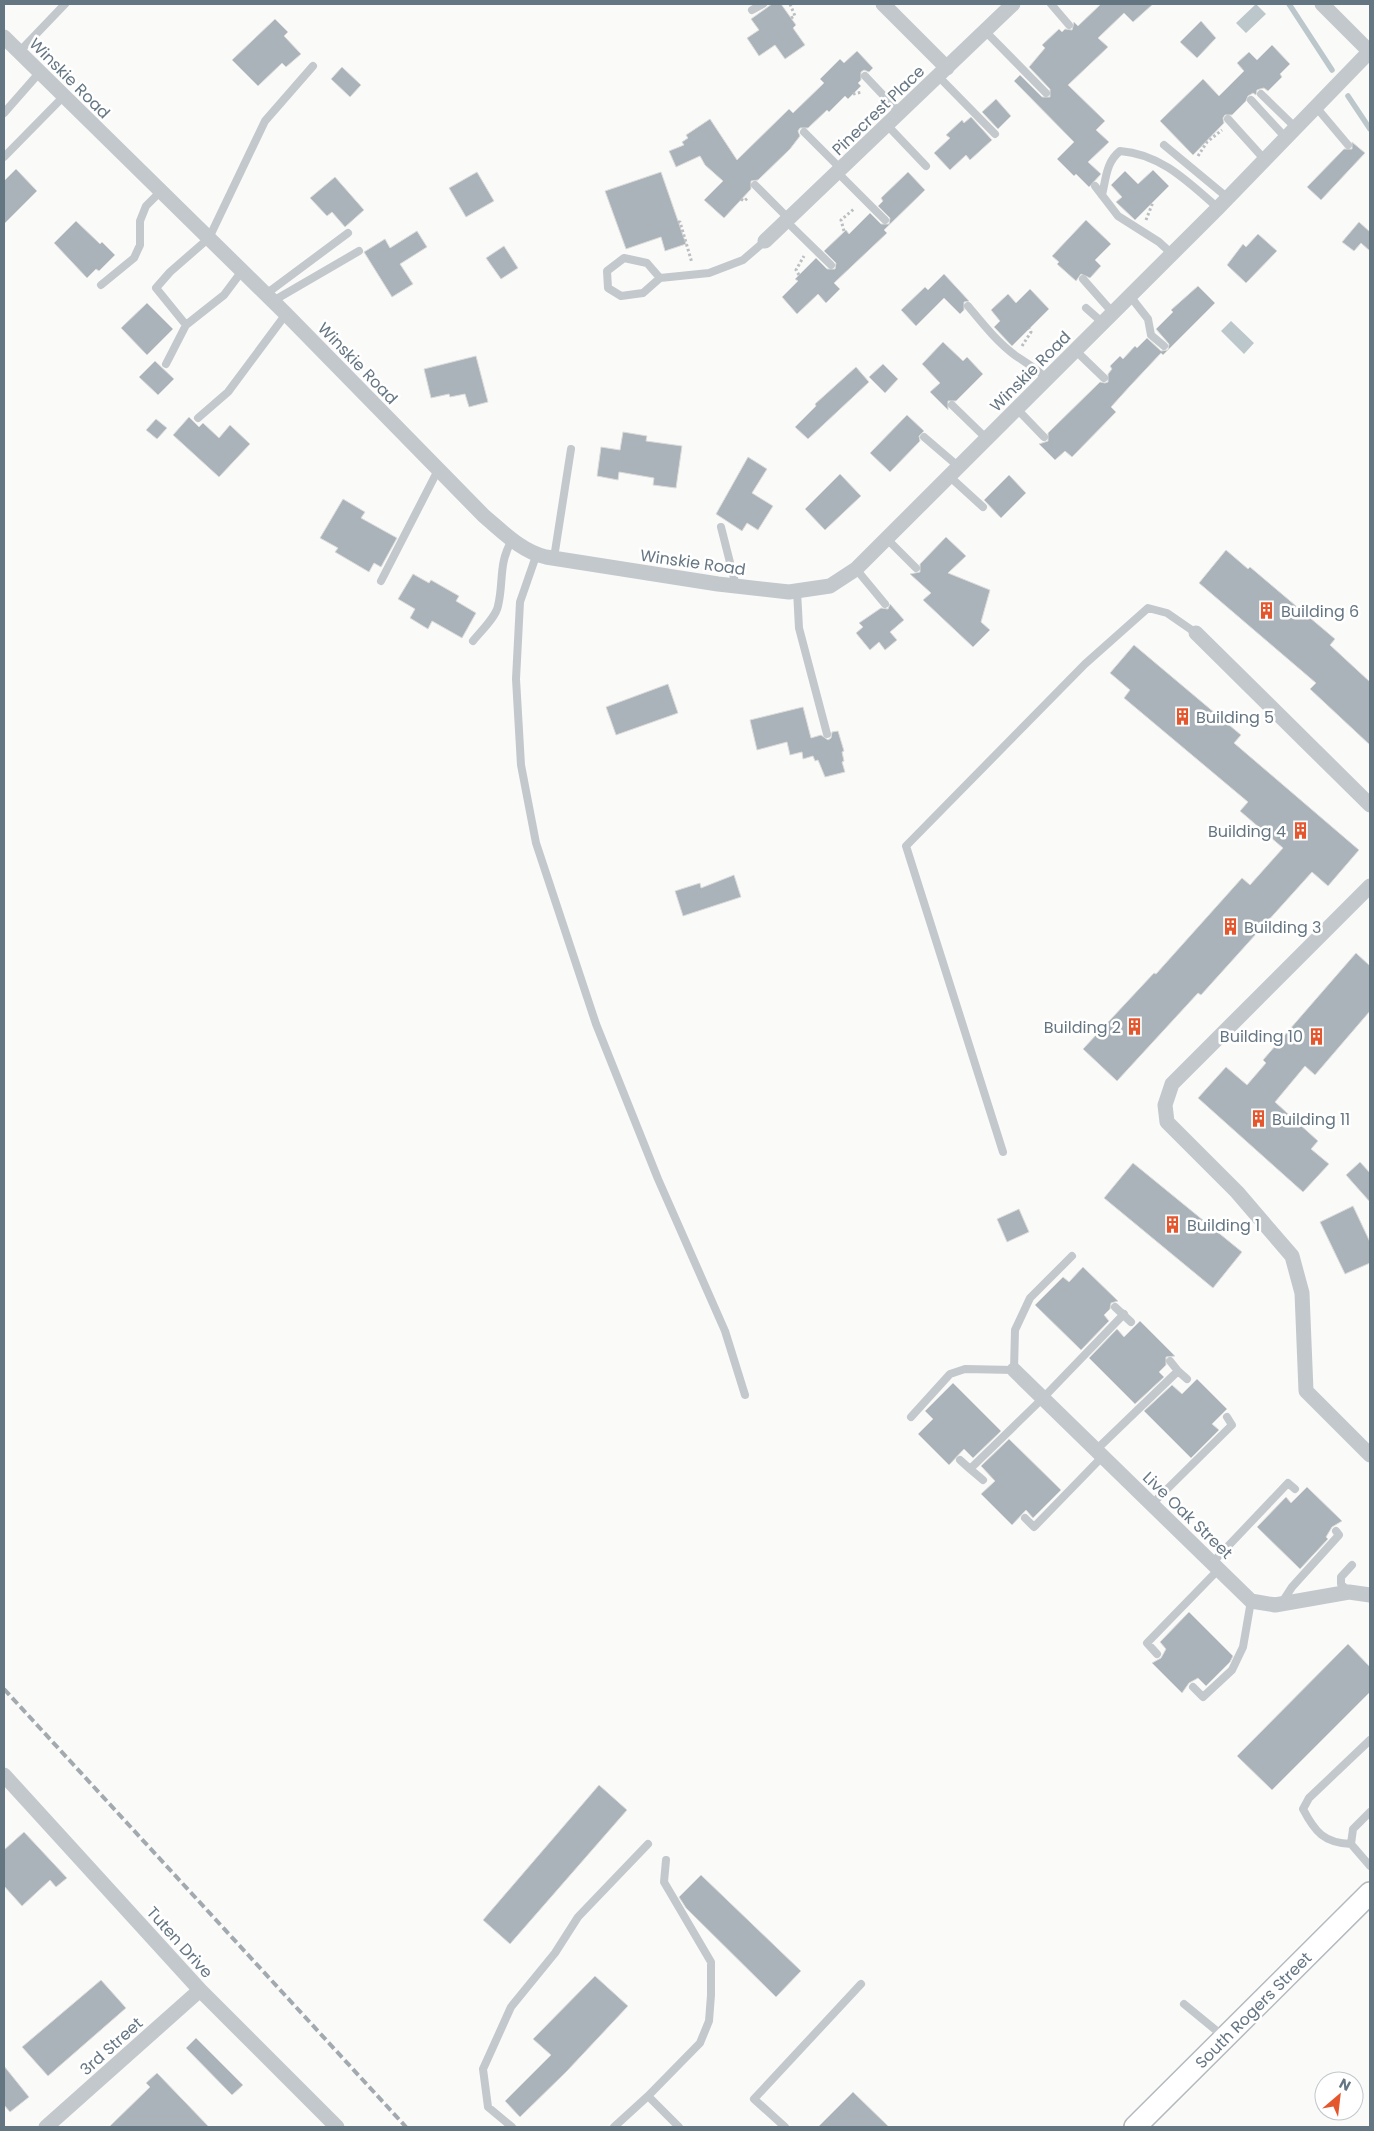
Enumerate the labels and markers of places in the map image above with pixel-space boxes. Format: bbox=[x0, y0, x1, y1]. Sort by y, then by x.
place label: Building 6 bbox=[1281, 600, 1359, 623]
building icon: Building 6 bbox=[1257, 601, 1277, 621]
place label: Building 5 bbox=[1196, 706, 1274, 729]
building icon: Building 5 bbox=[1172, 707, 1192, 727]
place label: Building 4 bbox=[1208, 820, 1286, 843]
building icon: Building 4 bbox=[1290, 821, 1310, 841]
place label: Building 3 bbox=[1244, 916, 1321, 939]
building icon: Building 3 bbox=[1220, 917, 1240, 937]
place label: Building 2 bbox=[1044, 1016, 1121, 1039]
building icon: Building 2 bbox=[1125, 1017, 1145, 1037]
place label: Building 10 bbox=[1220, 1025, 1303, 1048]
building icon: Building 10 bbox=[1307, 1026, 1327, 1046]
place label: Building 11 bbox=[1272, 1108, 1350, 1131]
building icon: Building 11 bbox=[1248, 1109, 1268, 1129]
place label: Building 1 bbox=[1187, 1214, 1260, 1237]
building icon: Building 1 bbox=[1163, 1215, 1183, 1235]

